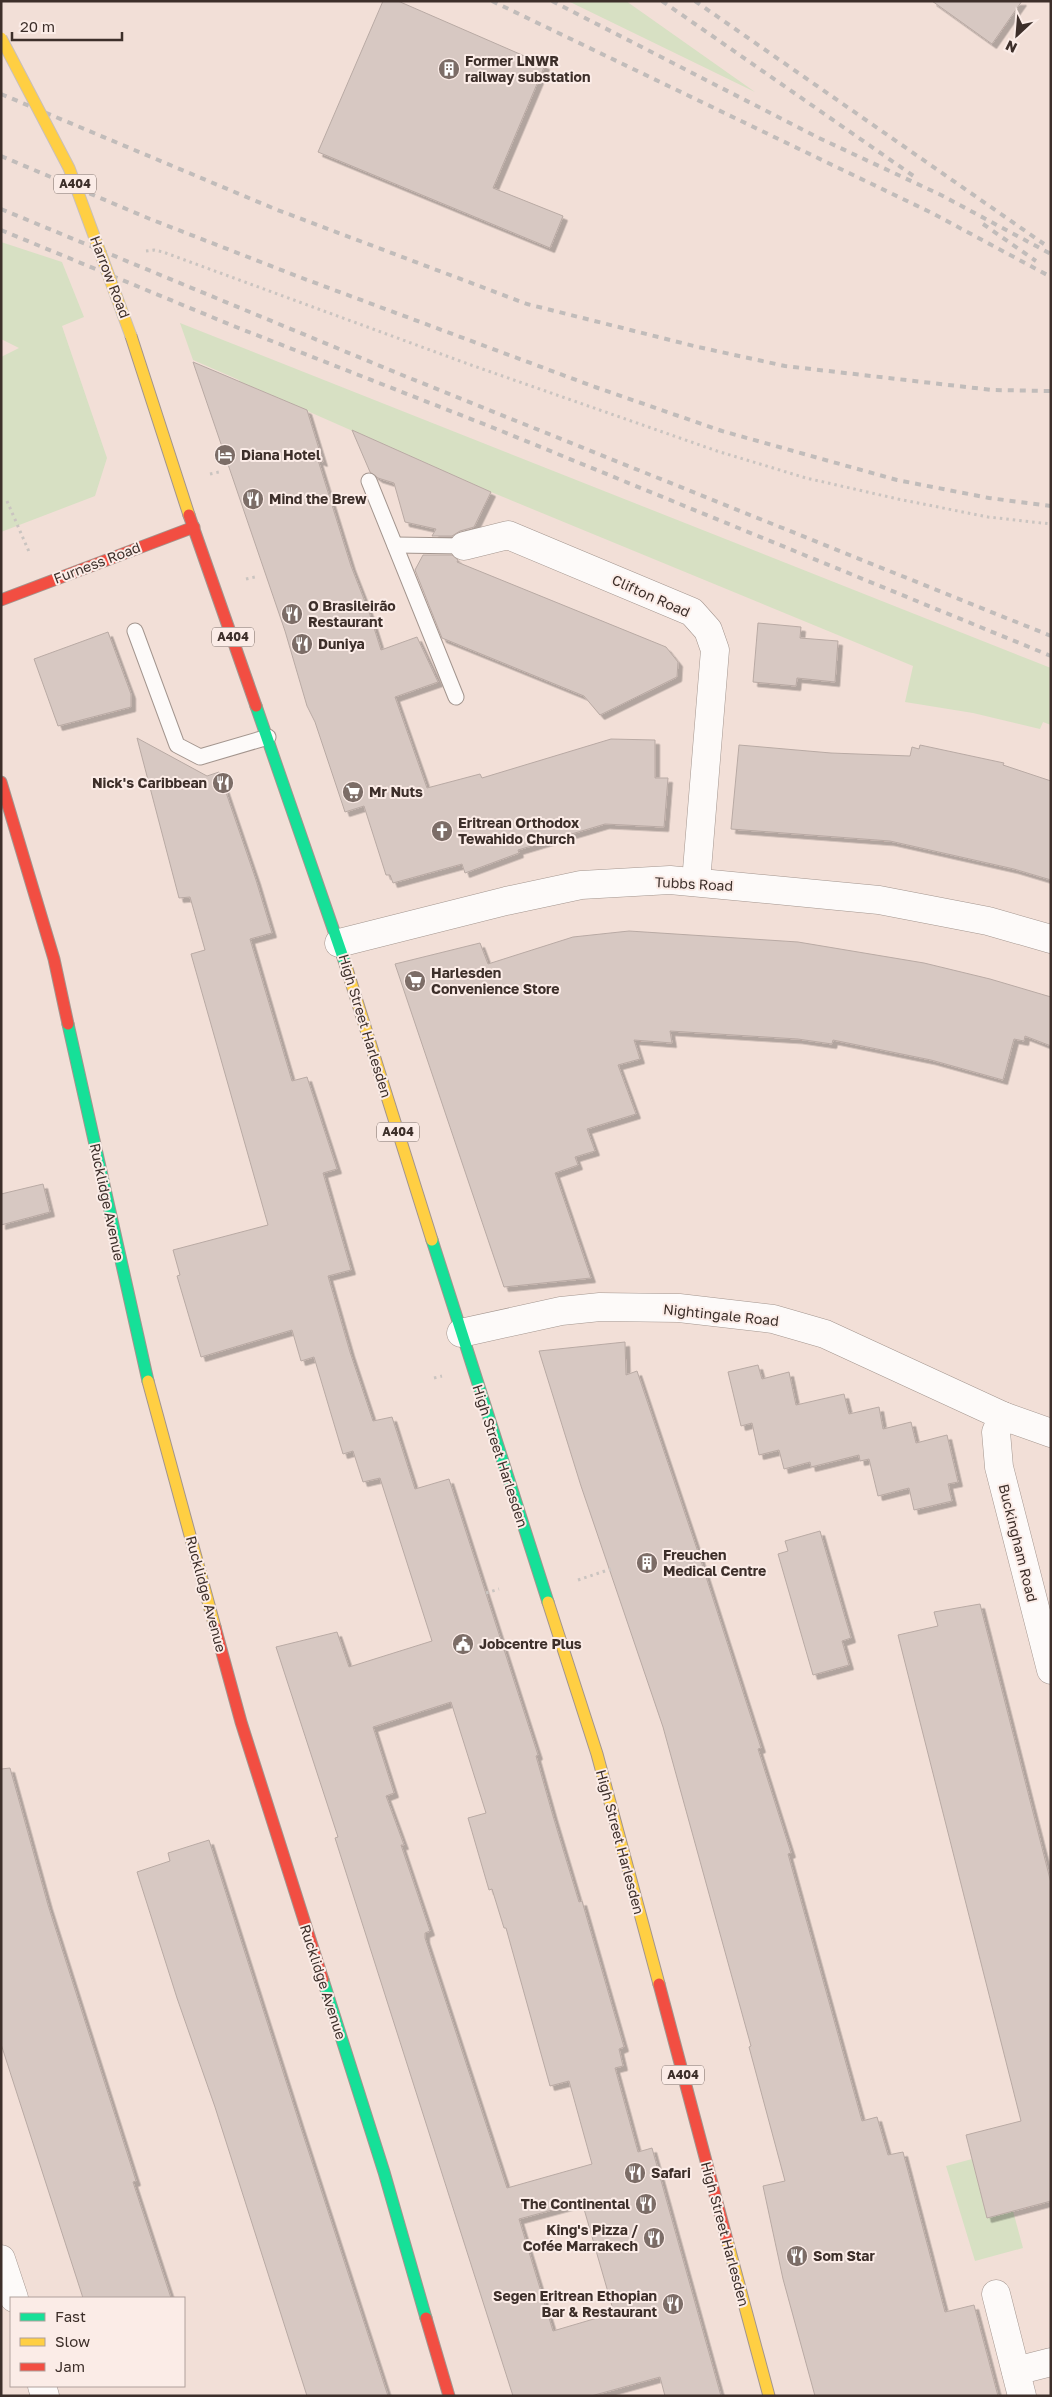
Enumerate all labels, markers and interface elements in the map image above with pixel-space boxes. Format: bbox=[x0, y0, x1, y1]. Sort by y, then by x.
scale bar bbox=[12, 10, 122, 42]
north arrow bbox=[992, 10, 1042, 60]
text: 20 m bbox=[20, 17, 55, 35]
text: N bbox=[1003, 37, 1020, 57]
place label: Former LNWR railway substation bbox=[465, 52, 590, 85]
building icon: Former LNWR railway substation bbox=[437, 57, 461, 81]
road number: A404 bbox=[54, 174, 96, 193]
street label: Harrow Road bbox=[87, 233, 134, 320]
hotel icon: Diana Hotel bbox=[213, 443, 237, 467]
place label: Diana Hotel bbox=[241, 446, 321, 463]
restaurant icon: Mind the Brew bbox=[241, 487, 265, 511]
place label: Mind the Brew bbox=[269, 490, 367, 507]
street label: Furness Road bbox=[51, 538, 143, 587]
street label: Clifton Road bbox=[610, 571, 693, 620]
place label: O Brasileirão Restaurant bbox=[308, 597, 396, 630]
restaurant icon: O Brasileirão Restaurant bbox=[280, 602, 304, 626]
road number: A404 bbox=[212, 628, 254, 646]
restaurant icon: Duniya bbox=[290, 632, 314, 656]
place label: Duniya bbox=[318, 635, 365, 652]
restaurant icon: Nick's Caribbean bbox=[211, 771, 235, 795]
place label: Nick's Caribbean bbox=[92, 774, 207, 791]
supermarket icon: Mr Nuts bbox=[341, 780, 365, 804]
place label: Mr Nuts bbox=[369, 783, 423, 800]
place label: Eritrean Orthodox Tewahido Church bbox=[458, 814, 579, 847]
church icon: Eritrean Orthodox Tewahido Church bbox=[430, 819, 454, 843]
street label: Tubbs Road bbox=[654, 873, 734, 894]
street label: High Street Harlesden bbox=[336, 952, 395, 1100]
place label: Harlesden Convenience Store bbox=[431, 964, 560, 997]
supermarket icon: Harlesden Convenience Store bbox=[403, 969, 427, 993]
road number: A404 bbox=[377, 1122, 419, 1142]
street label: Rucklidge Avenue bbox=[87, 1142, 128, 1262]
street label: Nightingale Road bbox=[662, 1300, 780, 1329]
street label: High Street Harlesden bbox=[469, 1382, 532, 1529]
street label: Buckingham Road bbox=[996, 1482, 1041, 1604]
street label: Rucklidge Avenue bbox=[183, 1534, 230, 1654]
place label: Freuchen Medical Centre bbox=[663, 1546, 766, 1579]
building icon: Freuchen Medical Centre bbox=[635, 1551, 659, 1575]
public building icon: Jobcentre Plus bbox=[451, 1632, 475, 1656]
place label: Jobcentre Plus bbox=[479, 1635, 582, 1652]
street label: High Street Harlesden bbox=[593, 1768, 648, 1916]
street label: Rucklidge Avenue bbox=[297, 1922, 350, 2041]
road number: A404 bbox=[662, 2066, 704, 2084]
street label: High Street Harlesden bbox=[698, 2160, 753, 2308]
restaurant icon: Safari bbox=[623, 2161, 647, 2185]
place label: Safari bbox=[651, 2164, 691, 2181]
restaurant icon: The Continental bbox=[634, 2192, 658, 2216]
place label: The Continental bbox=[521, 2195, 630, 2212]
place label: King's Pizza / Cofée Marrakech bbox=[523, 2221, 638, 2254]
restaurant icon: King's Pizza / Cofée Marrakech bbox=[642, 2226, 666, 2250]
restaurant icon: Som Star bbox=[785, 2244, 809, 2268]
place label: Som Star bbox=[813, 2247, 875, 2264]
place label: Segen Eritrean Ethopian Bar & Restaurant bbox=[493, 2287, 657, 2320]
restaurant icon: Segen Eritrean Ethopian Bar & Restaurant bbox=[661, 2292, 685, 2316]
legend bbox=[10, 2297, 185, 2387]
text: Fast bbox=[55, 2307, 86, 2325]
text: Slow bbox=[55, 2332, 90, 2350]
text: Jam bbox=[55, 2357, 85, 2375]

